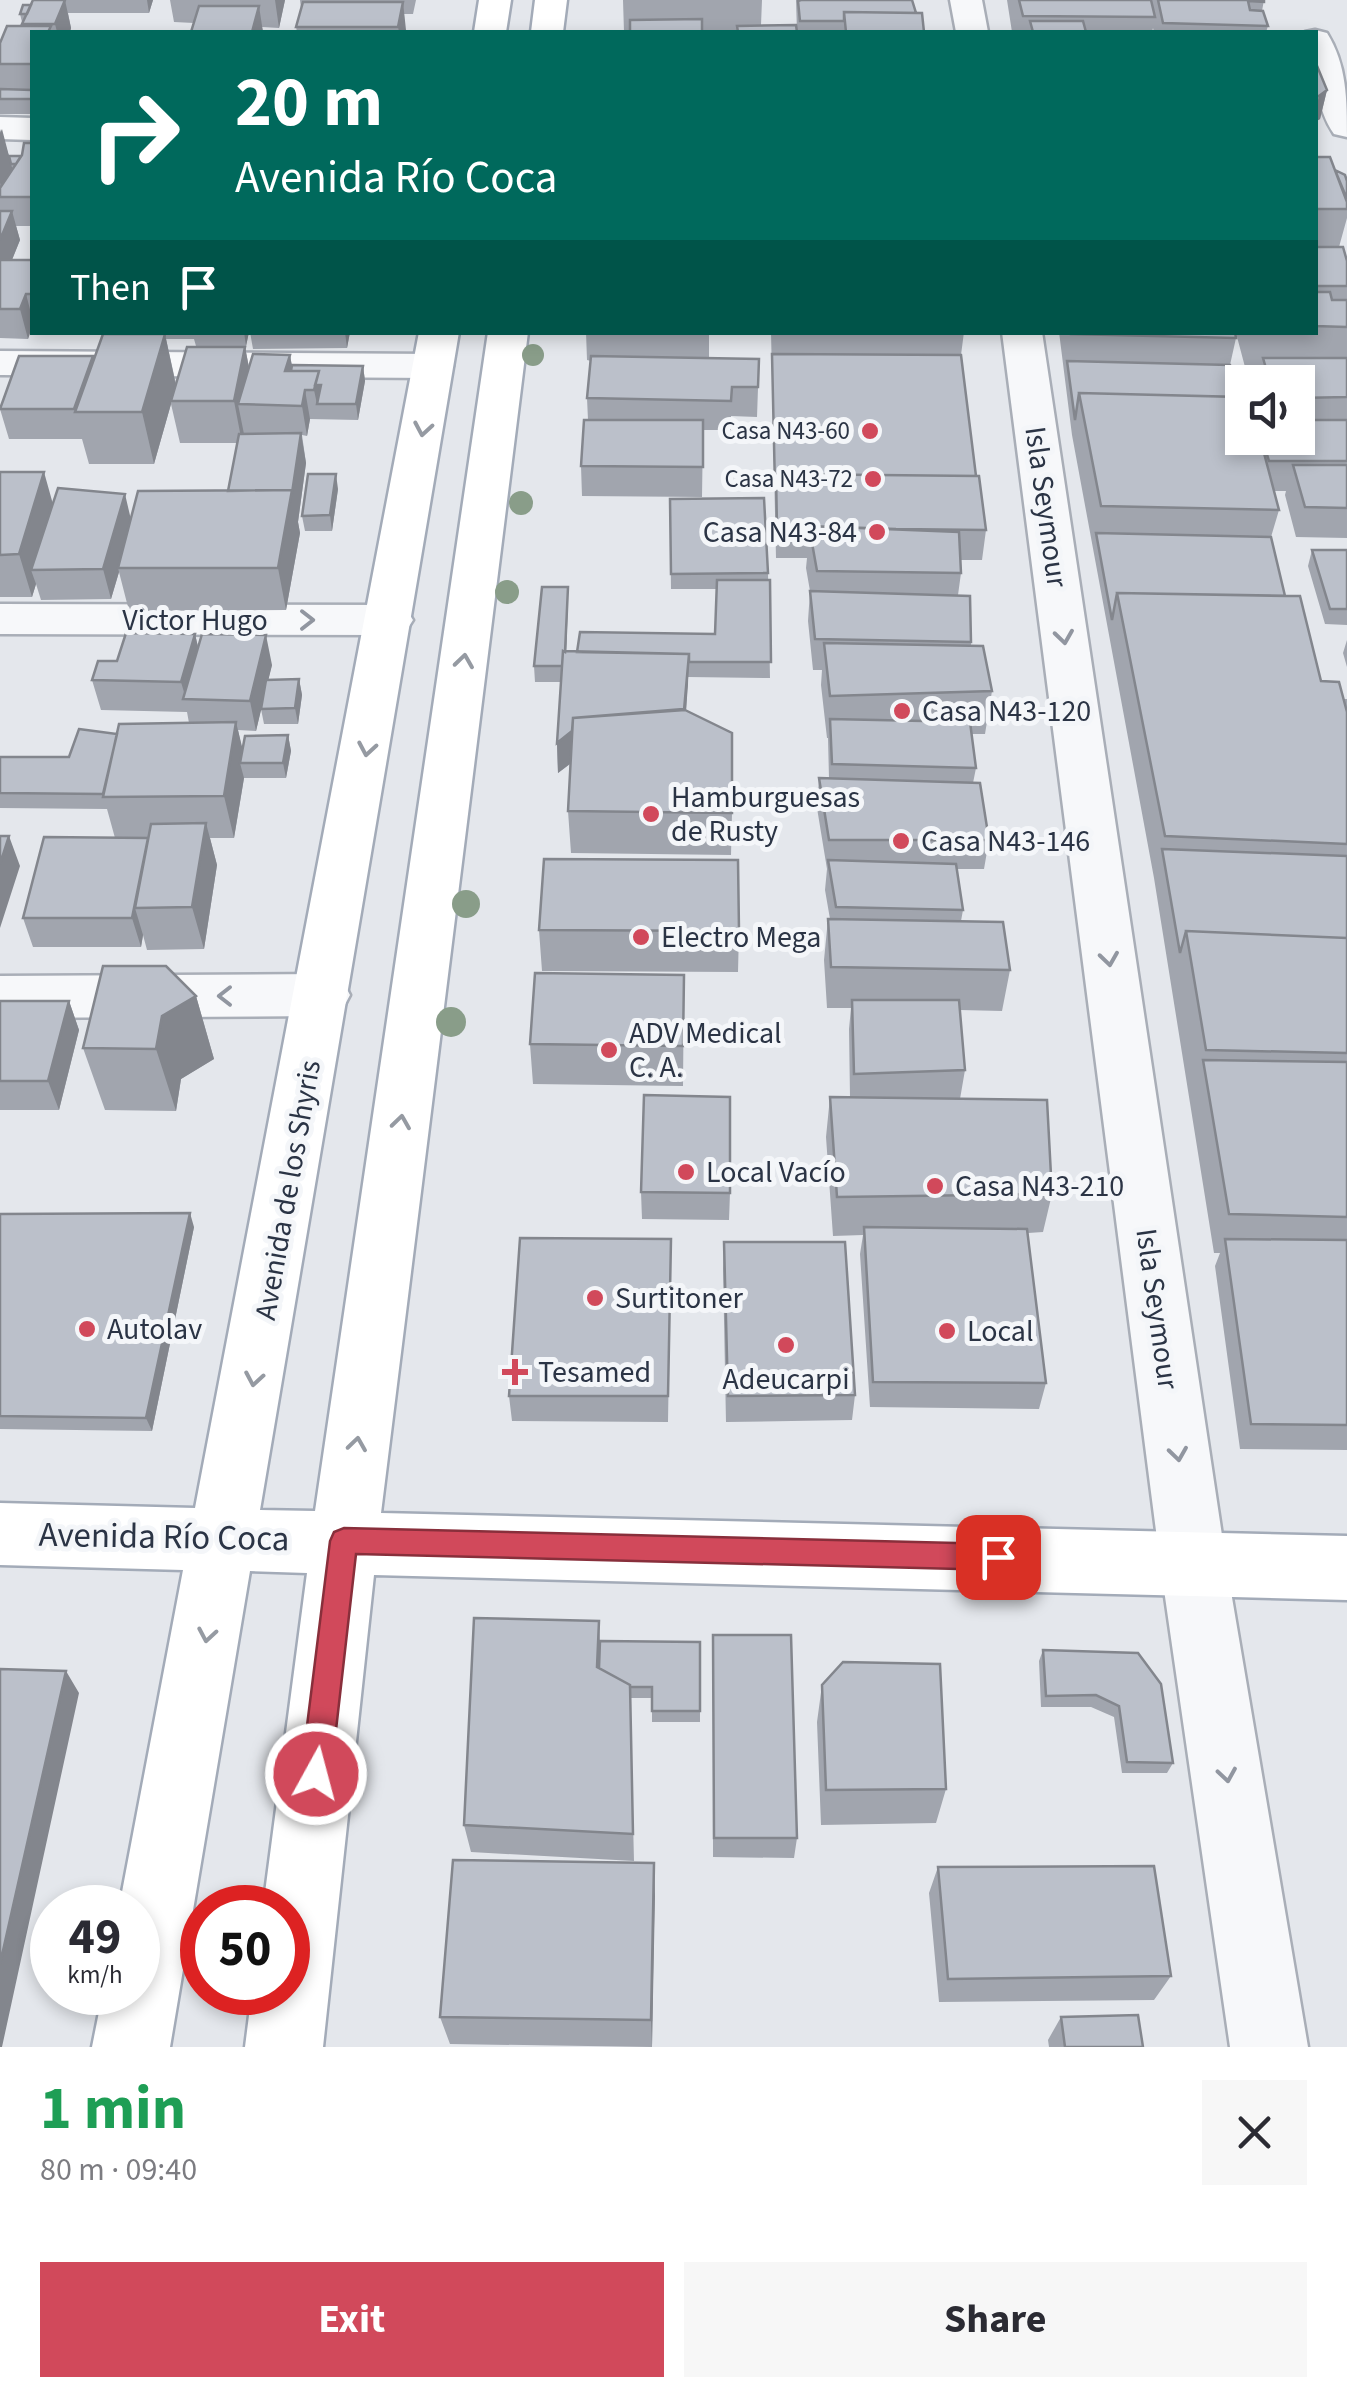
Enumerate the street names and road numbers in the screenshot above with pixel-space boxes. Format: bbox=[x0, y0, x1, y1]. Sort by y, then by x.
street label: Isla Seymour bbox=[1013, 424, 1079, 591]
street label: Victor Hugo bbox=[122, 599, 268, 642]
street label: Avenida de los Shyris bbox=[244, 1057, 332, 1323]
street label: Isla Seymour bbox=[1124, 1226, 1190, 1393]
street label: Avenida Río Coca bbox=[38, 1510, 290, 1564]

